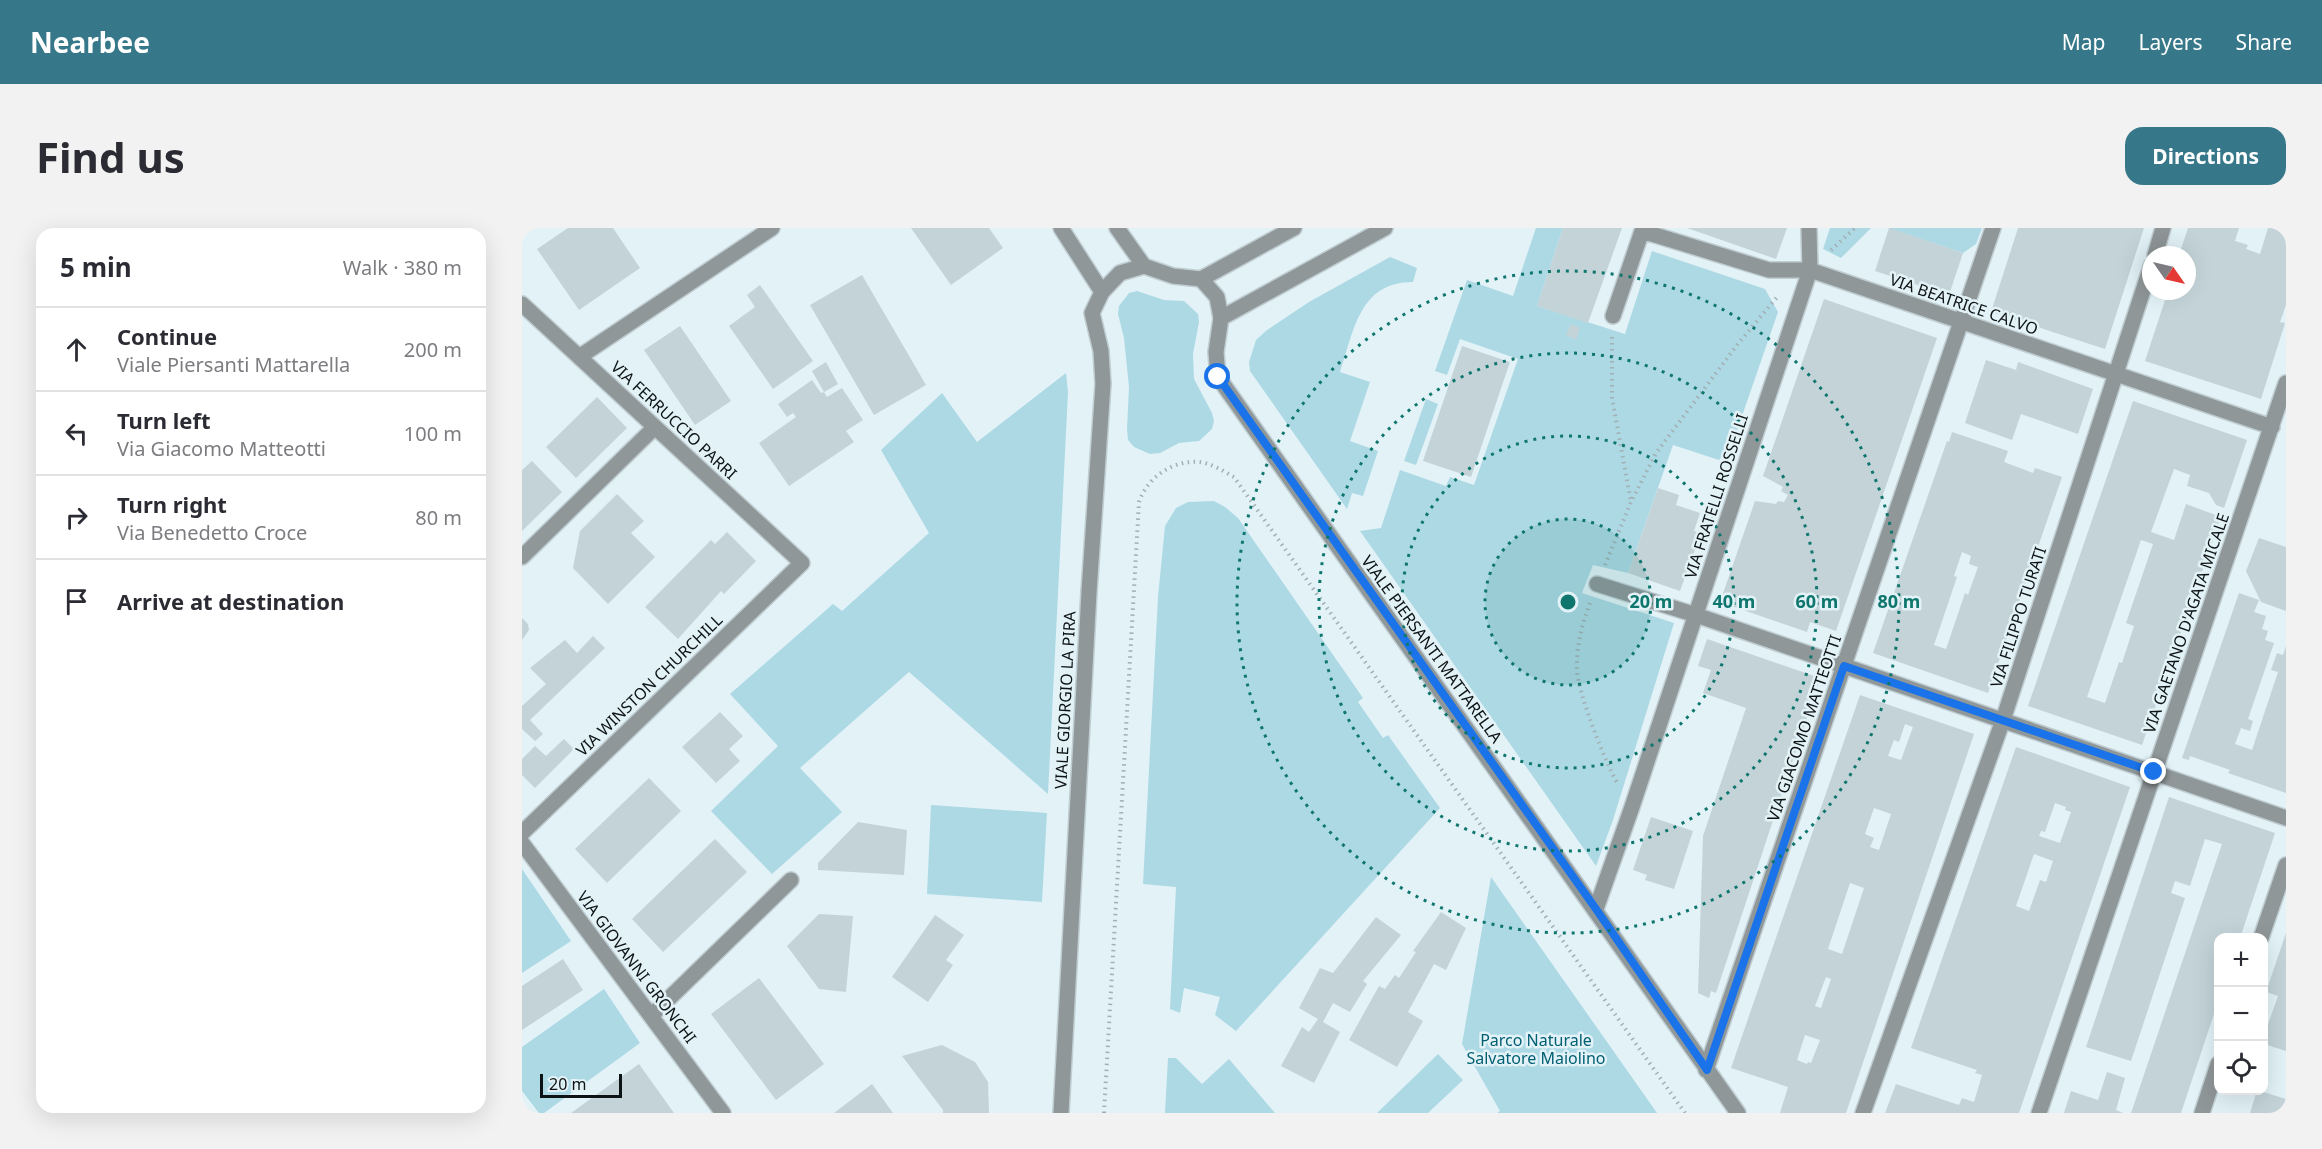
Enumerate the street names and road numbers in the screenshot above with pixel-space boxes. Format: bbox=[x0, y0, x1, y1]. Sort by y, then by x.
street label: VIA BEATRICE CALVO bbox=[1887, 268, 2041, 340]
street label: VIA FERRUCCIO PARRI bbox=[606, 356, 742, 484]
street label: VIA FRATELLI ROSSELLI bbox=[1679, 411, 1753, 581]
street label: VIA GAETANO D'AGATA MICALE bbox=[2138, 510, 2234, 736]
street label: VIA FILIPPO TURATI bbox=[1985, 544, 2051, 690]
street label: VIALE PIERSANTI MATTARELLA bbox=[1356, 551, 1508, 748]
street label: VIA WINSTON CHURCHILL bbox=[571, 609, 727, 761]
street label: VIALE GIORGIO LA PIRA bbox=[1049, 610, 1081, 789]
street label: VIA GIACOMO MATTEOTTI bbox=[1762, 632, 1846, 824]
street label: VIA GIOVANNI GRONCHI bbox=[572, 886, 702, 1048]

